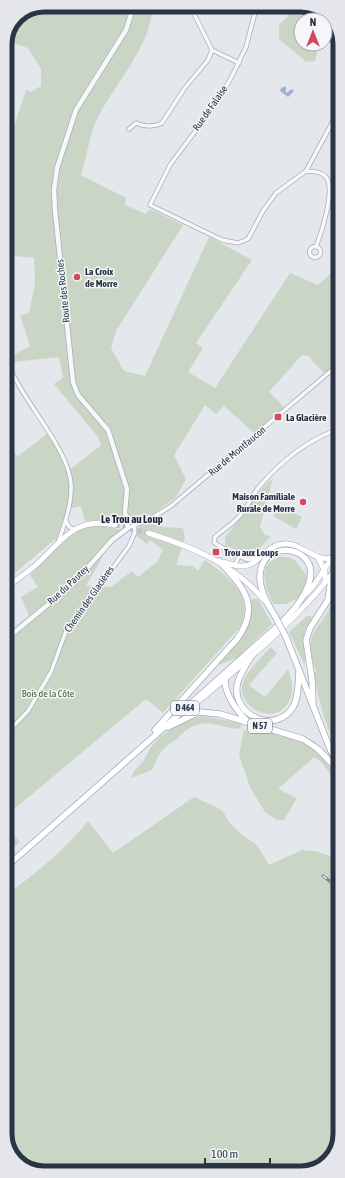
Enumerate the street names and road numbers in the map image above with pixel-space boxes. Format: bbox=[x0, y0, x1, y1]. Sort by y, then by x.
street label: Rue de Falaise bbox=[190, 83, 230, 133]
street label: Route des Roches bbox=[54, 258, 72, 323]
street label: Rue de Montfaucon bbox=[206, 424, 268, 478]
street label: Rue du Pautey bbox=[45, 563, 91, 607]
street label: Chemin des Glacières bbox=[62, 564, 116, 634]
road number: D 464 bbox=[171, 701, 199, 715]
road number: N 57 bbox=[248, 719, 272, 733]

